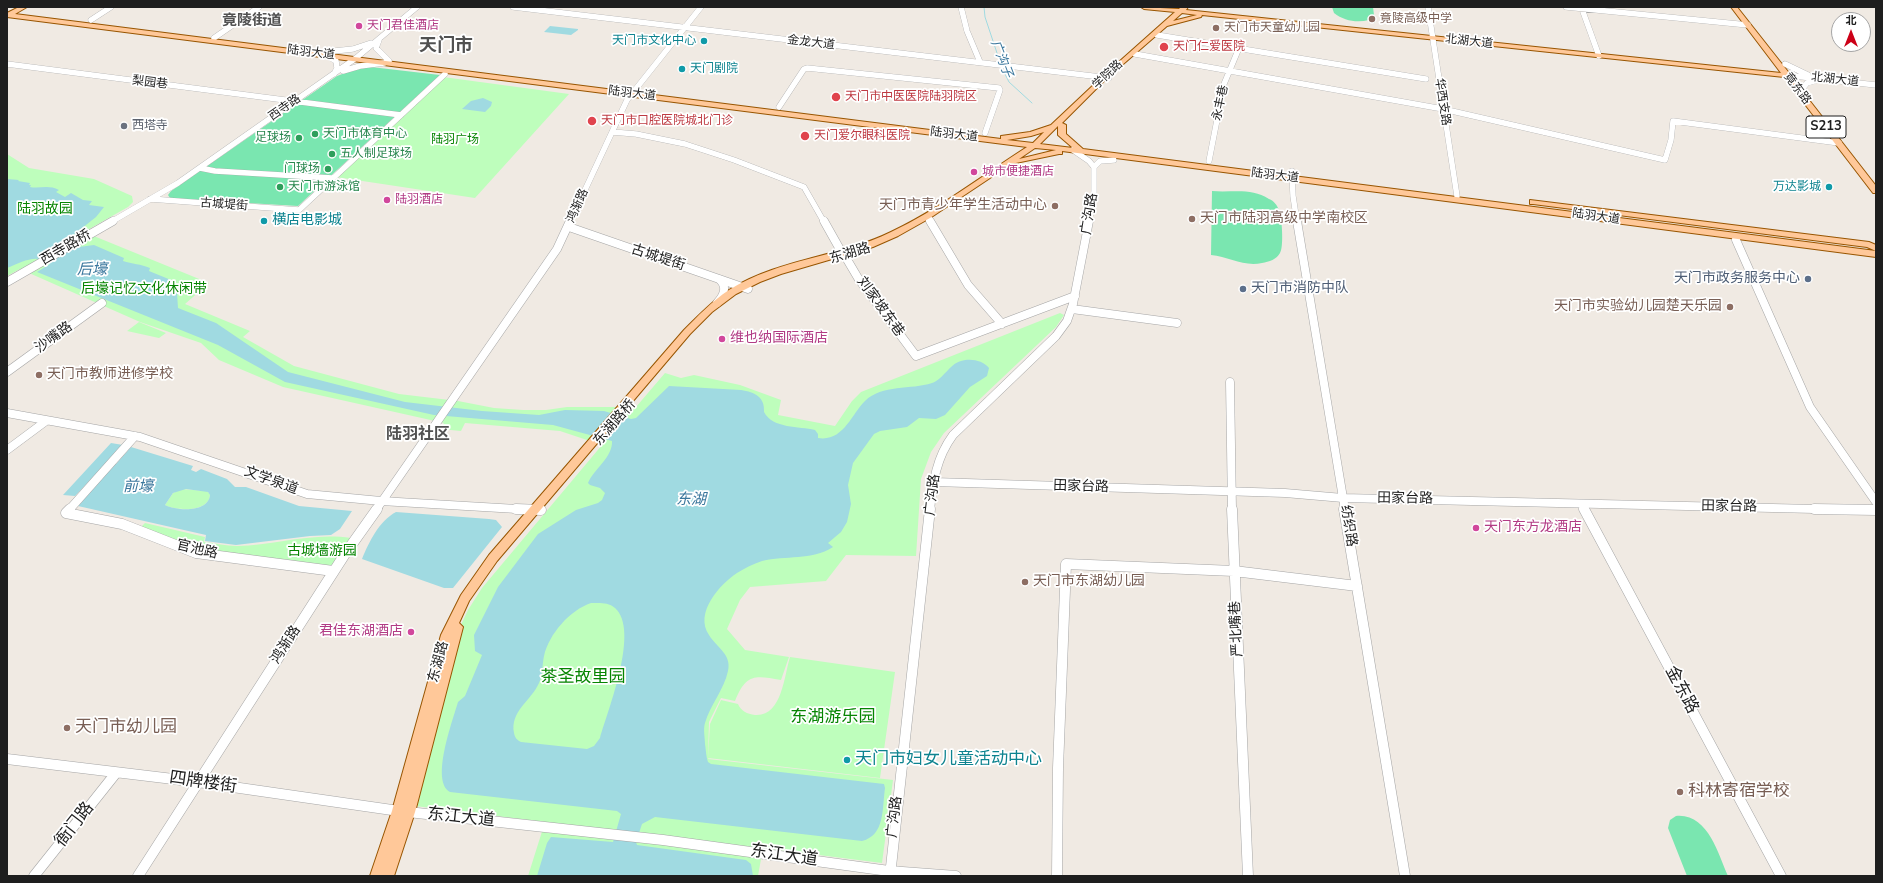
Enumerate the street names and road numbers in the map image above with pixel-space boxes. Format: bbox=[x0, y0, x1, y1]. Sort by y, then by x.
street label: 北湖大道 bbox=[1444, 32, 1494, 52]
street label: 金龙大道 bbox=[786, 33, 836, 53]
street label: 陆羽大道 bbox=[286, 43, 336, 63]
street label: 学院路 bbox=[1090, 57, 1126, 93]
street label: 竟东路 bbox=[1780, 70, 1814, 108]
street label: 北湖大道 bbox=[1810, 70, 1860, 90]
street label: 梨园巷 bbox=[131, 74, 169, 92]
street label: 华西支路 bbox=[1431, 77, 1453, 127]
street label: 陆羽大道 bbox=[607, 84, 657, 104]
street label: 永丰巷 bbox=[1210, 84, 1232, 122]
street label: 西寺路 bbox=[266, 92, 304, 124]
road number: S213 bbox=[1806, 116, 1846, 138]
street label: 陆羽大道 bbox=[929, 125, 979, 145]
street label: 陆羽大道 bbox=[1250, 166, 1300, 186]
street label: 鸿渐路 bbox=[564, 187, 592, 225]
street label: 广沟路 bbox=[1078, 192, 1102, 236]
street label: 古城堤街 bbox=[200, 196, 248, 214]
street label: 陆羽大道 bbox=[1571, 207, 1621, 227]
street label: 西寺路桥 bbox=[38, 227, 94, 269]
street label: 东湖路 bbox=[827, 240, 873, 268]
street label: 古城堤街 bbox=[629, 241, 687, 275]
street label: 刘家坡东巷 bbox=[853, 274, 907, 340]
street label: 沙嘴路 bbox=[32, 319, 76, 357]
street label: 东湖路桥 bbox=[590, 396, 640, 450]
street label: 文学泉道 bbox=[242, 464, 300, 498]
street label: 广沟路 bbox=[922, 473, 944, 517]
street label: 田家台路 bbox=[1053, 478, 1109, 496]
street label: 田家台路 bbox=[1377, 490, 1433, 508]
street label: 田家台路 bbox=[1701, 498, 1757, 516]
street label: 纺织路 bbox=[1336, 504, 1360, 548]
street label: 官池路 bbox=[175, 537, 219, 563]
street label: 严北嘴巷 bbox=[1227, 601, 1247, 657]
street label: 鸿渐路 bbox=[268, 623, 304, 667]
street label: 东湖路 bbox=[425, 640, 453, 684]
street label: 金东路 bbox=[1660, 663, 1702, 717]
street label: 四牌楼街 bbox=[168, 768, 238, 798]
street label: 广沟路 bbox=[884, 795, 906, 839]
street label: 衙门路 bbox=[51, 799, 99, 851]
street label: 东江大道 bbox=[426, 804, 496, 832]
street label: 东江大道 bbox=[749, 841, 819, 871]

